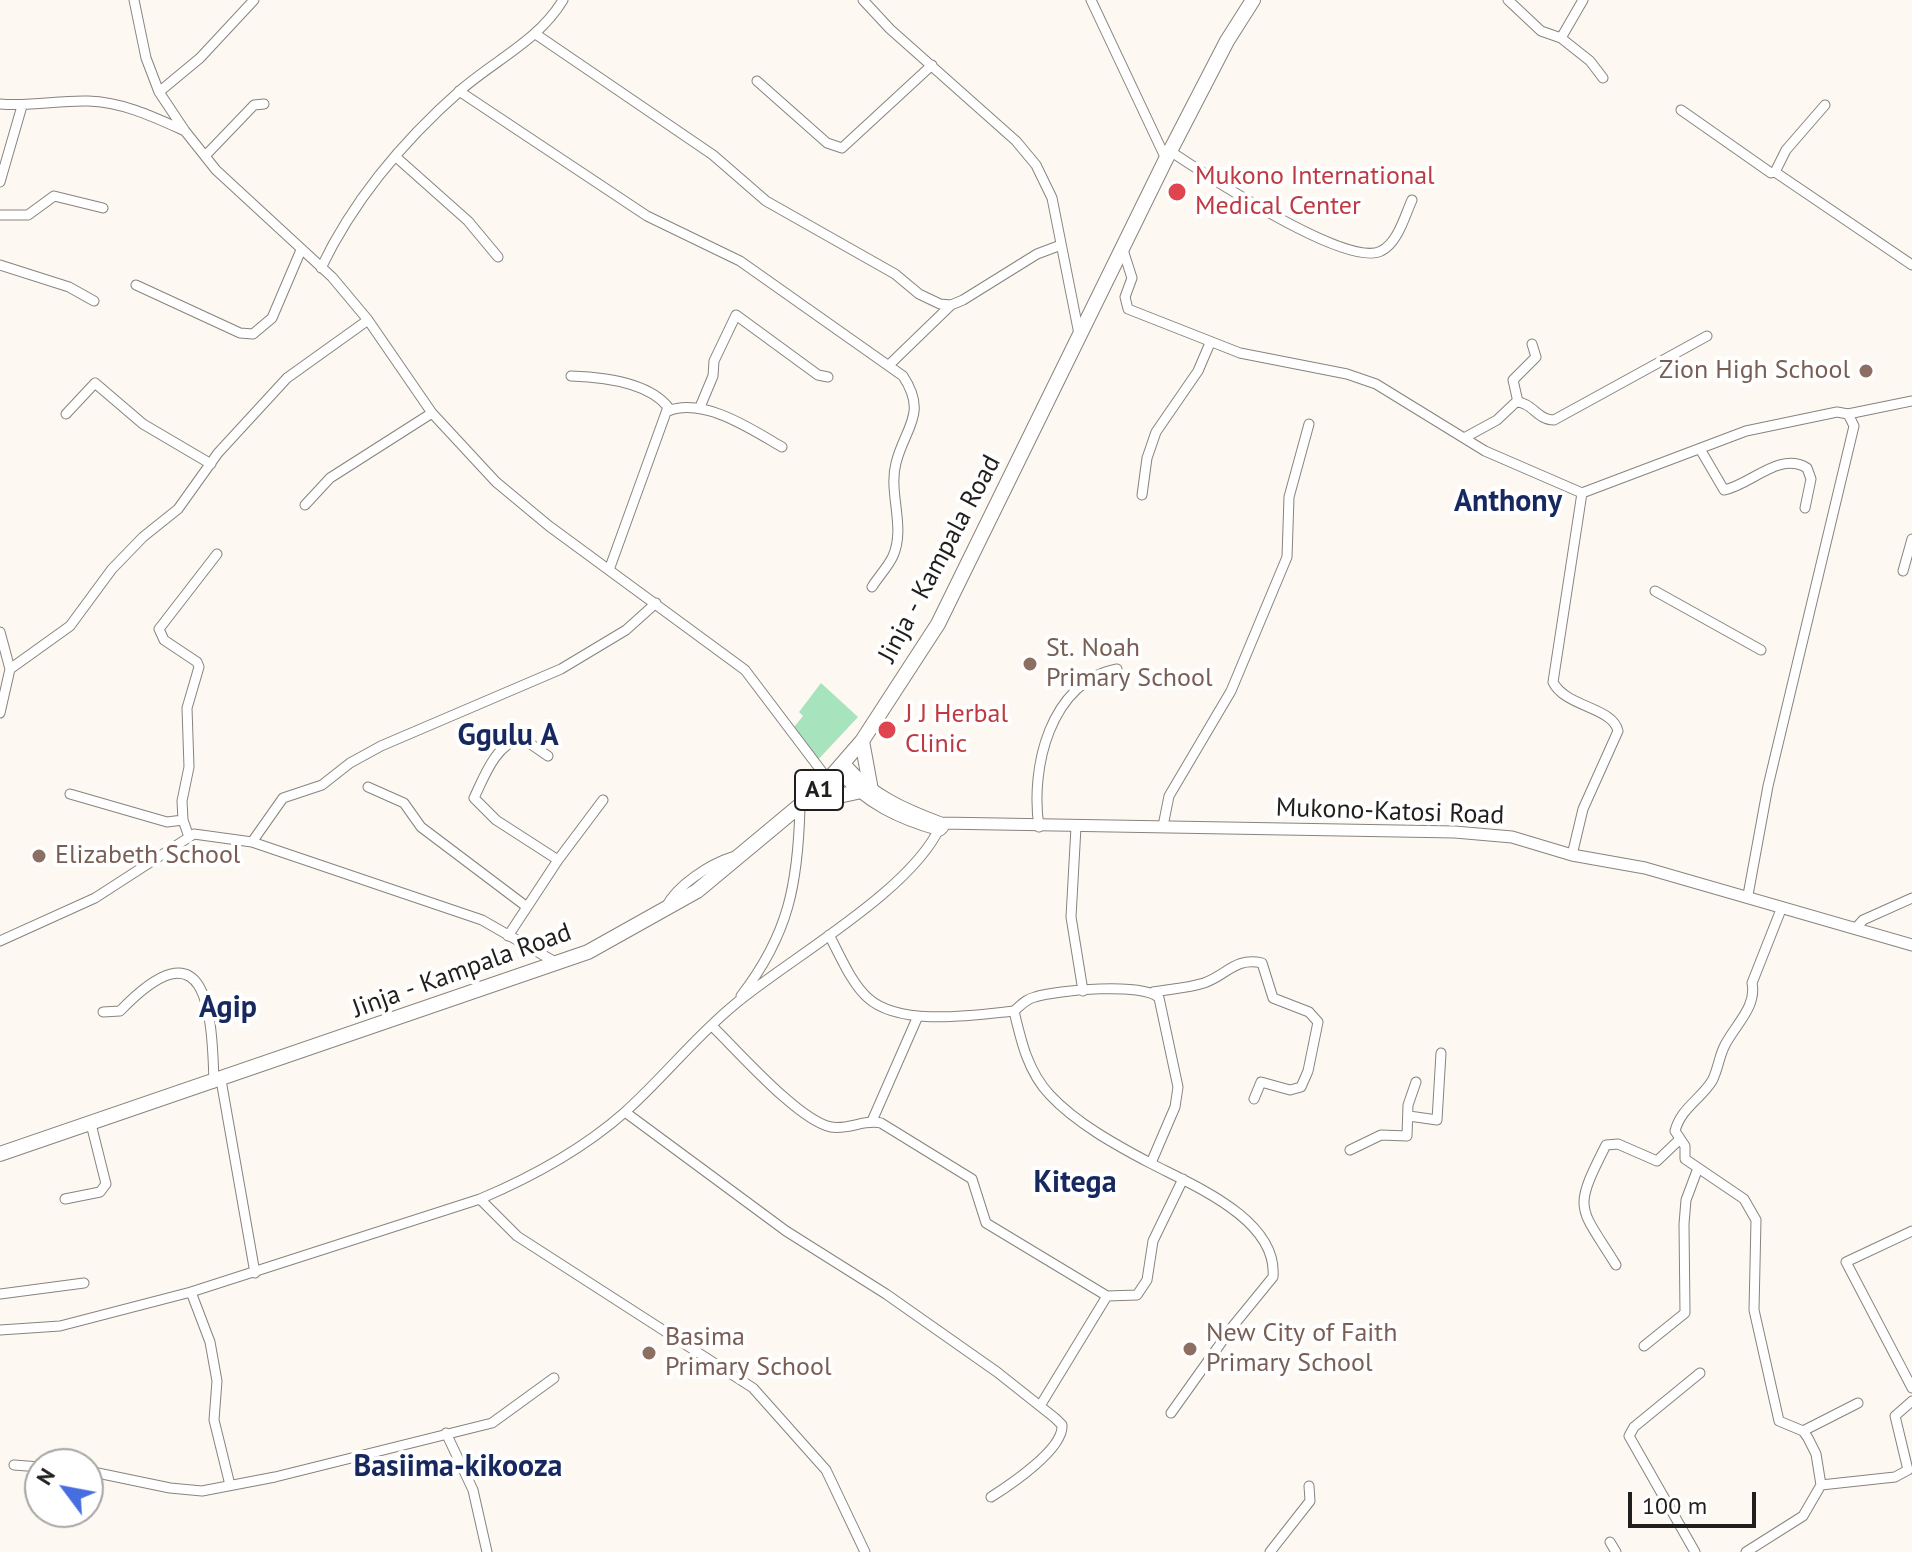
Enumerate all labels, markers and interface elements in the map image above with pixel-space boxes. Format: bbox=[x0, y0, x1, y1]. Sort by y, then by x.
place label: Mukono International Medical Center bbox=[1195, 161, 1435, 222]
marker: Mukono International Medical Center bbox=[1166, 181, 1188, 203]
place label: Zion High School bbox=[1659, 355, 1850, 387]
marker: Zion High School bbox=[1857, 362, 1875, 380]
street label: Jinja - Kampala Road bbox=[872, 450, 1008, 668]
district label: Anthony bbox=[1454, 484, 1562, 520]
place label: St. Noah Primary School bbox=[1046, 633, 1213, 694]
marker: St. Noah Primary School bbox=[1021, 655, 1039, 673]
place label: J J Herbal Clinic bbox=[905, 699, 1008, 760]
district label: Ggulu A bbox=[457, 718, 559, 754]
marker: J J Herbal Clinic bbox=[876, 719, 898, 741]
road number: A1 bbox=[795, 770, 843, 810]
street label: Mukono-Katosi Road bbox=[1275, 792, 1505, 832]
place label: Elizabeth School bbox=[55, 840, 240, 872]
marker: Elizabeth School bbox=[30, 847, 48, 865]
street label: Jinja - Kampala Road bbox=[348, 917, 576, 1025]
district label: Agip bbox=[199, 990, 257, 1026]
district label: Kitega bbox=[1033, 1165, 1117, 1201]
place label: New City of Faith Primary School bbox=[1206, 1318, 1397, 1380]
place label: Basima Primary School bbox=[665, 1322, 832, 1384]
marker: New City of Faith Primary School bbox=[1181, 1340, 1199, 1358]
marker: Basima Primary School bbox=[640, 1344, 658, 1362]
north arrow bbox=[24, 1448, 104, 1528]
district label: Basiima-kikooza bbox=[353, 1449, 563, 1485]
text: N bbox=[30, 1463, 61, 1490]
scale bar bbox=[1632, 1476, 1760, 1526]
text: 100 m bbox=[1642, 1490, 1707, 1521]

